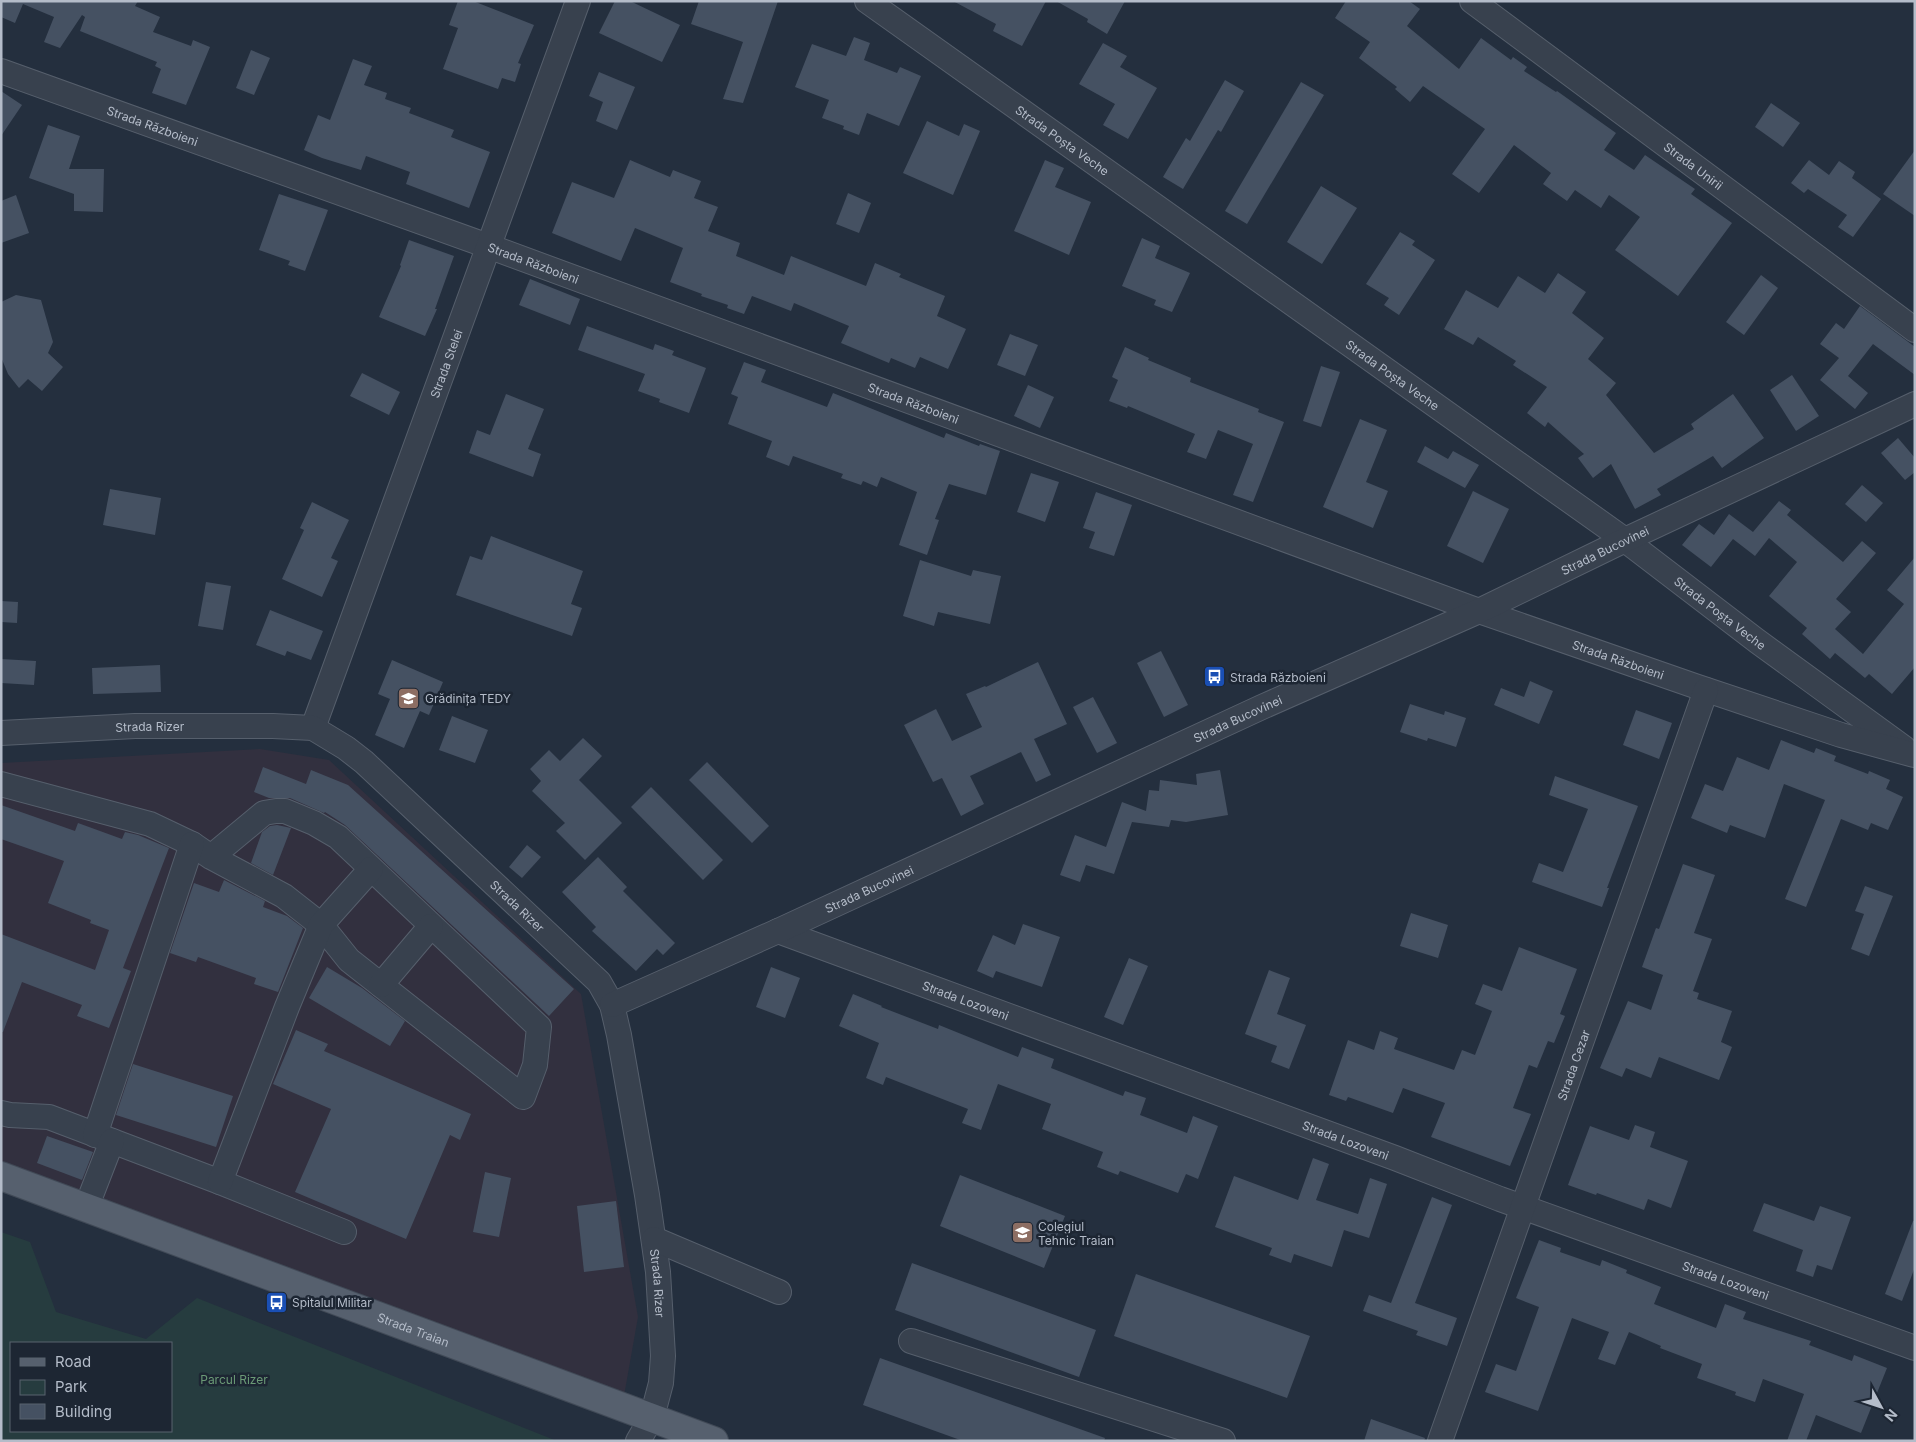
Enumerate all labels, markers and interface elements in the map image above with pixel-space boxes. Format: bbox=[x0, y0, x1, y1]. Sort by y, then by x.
street label: Strada Războieni bbox=[105, 102, 200, 149]
street label: Strada Poșta Veche bbox=[1013, 102, 1112, 178]
street label: Strada Unirii bbox=[1661, 139, 1726, 192]
street label: Strada Războieni bbox=[486, 239, 581, 286]
street label: Strada Stelei bbox=[427, 327, 465, 400]
street label: Strada Poșta Veche bbox=[1343, 336, 1442, 413]
street label: Strada Războieni bbox=[866, 379, 961, 426]
street label: Strada Bucovinei bbox=[1558, 522, 1651, 578]
street label: Strada Poșta Veche bbox=[1671, 573, 1769, 653]
street label: Strada Războieni bbox=[1570, 637, 1666, 682]
bus stop icon: Strada Războieni bbox=[1202, 665, 1226, 689]
place label: Strada Războieni bbox=[1230, 670, 1326, 685]
school or university icon: Grădinița TEDY bbox=[397, 686, 421, 710]
place label: Grădinița TEDY bbox=[425, 691, 511, 706]
street label: Strada Bucovinei bbox=[1191, 692, 1284, 745]
street label: Strada Rizer bbox=[115, 718, 185, 735]
street label: Strada Bucovinei bbox=[822, 862, 916, 916]
street label: Strada Rizer bbox=[487, 877, 548, 935]
street label: Strada Lozoveni bbox=[920, 977, 1011, 1023]
street label: Strada Cezar bbox=[1554, 1027, 1593, 1102]
street label: Strada Lozoveni bbox=[1300, 1117, 1391, 1163]
place label: Colegiul Tehnic Traian bbox=[1038, 1219, 1114, 1248]
school or university icon: Colegiul Tehnic Traian bbox=[1010, 1221, 1034, 1245]
street label: Strada Rizer bbox=[647, 1248, 668, 1318]
street label: Strada Lozoveni bbox=[1680, 1258, 1771, 1303]
bus stop icon: Spitalul Militar bbox=[264, 1290, 288, 1314]
place label: Spitalul Militar bbox=[292, 1295, 372, 1310]
street label: Strada Traian bbox=[375, 1309, 451, 1349]
legend bbox=[10, 1342, 172, 1432]
text: Road bbox=[55, 1352, 91, 1371]
park label: Parcul Rizer bbox=[200, 1372, 268, 1387]
text: Park bbox=[55, 1377, 88, 1396]
north arrow bbox=[1856, 1382, 1906, 1432]
text: Building bbox=[55, 1402, 112, 1421]
text: N bbox=[1881, 1406, 1901, 1425]

